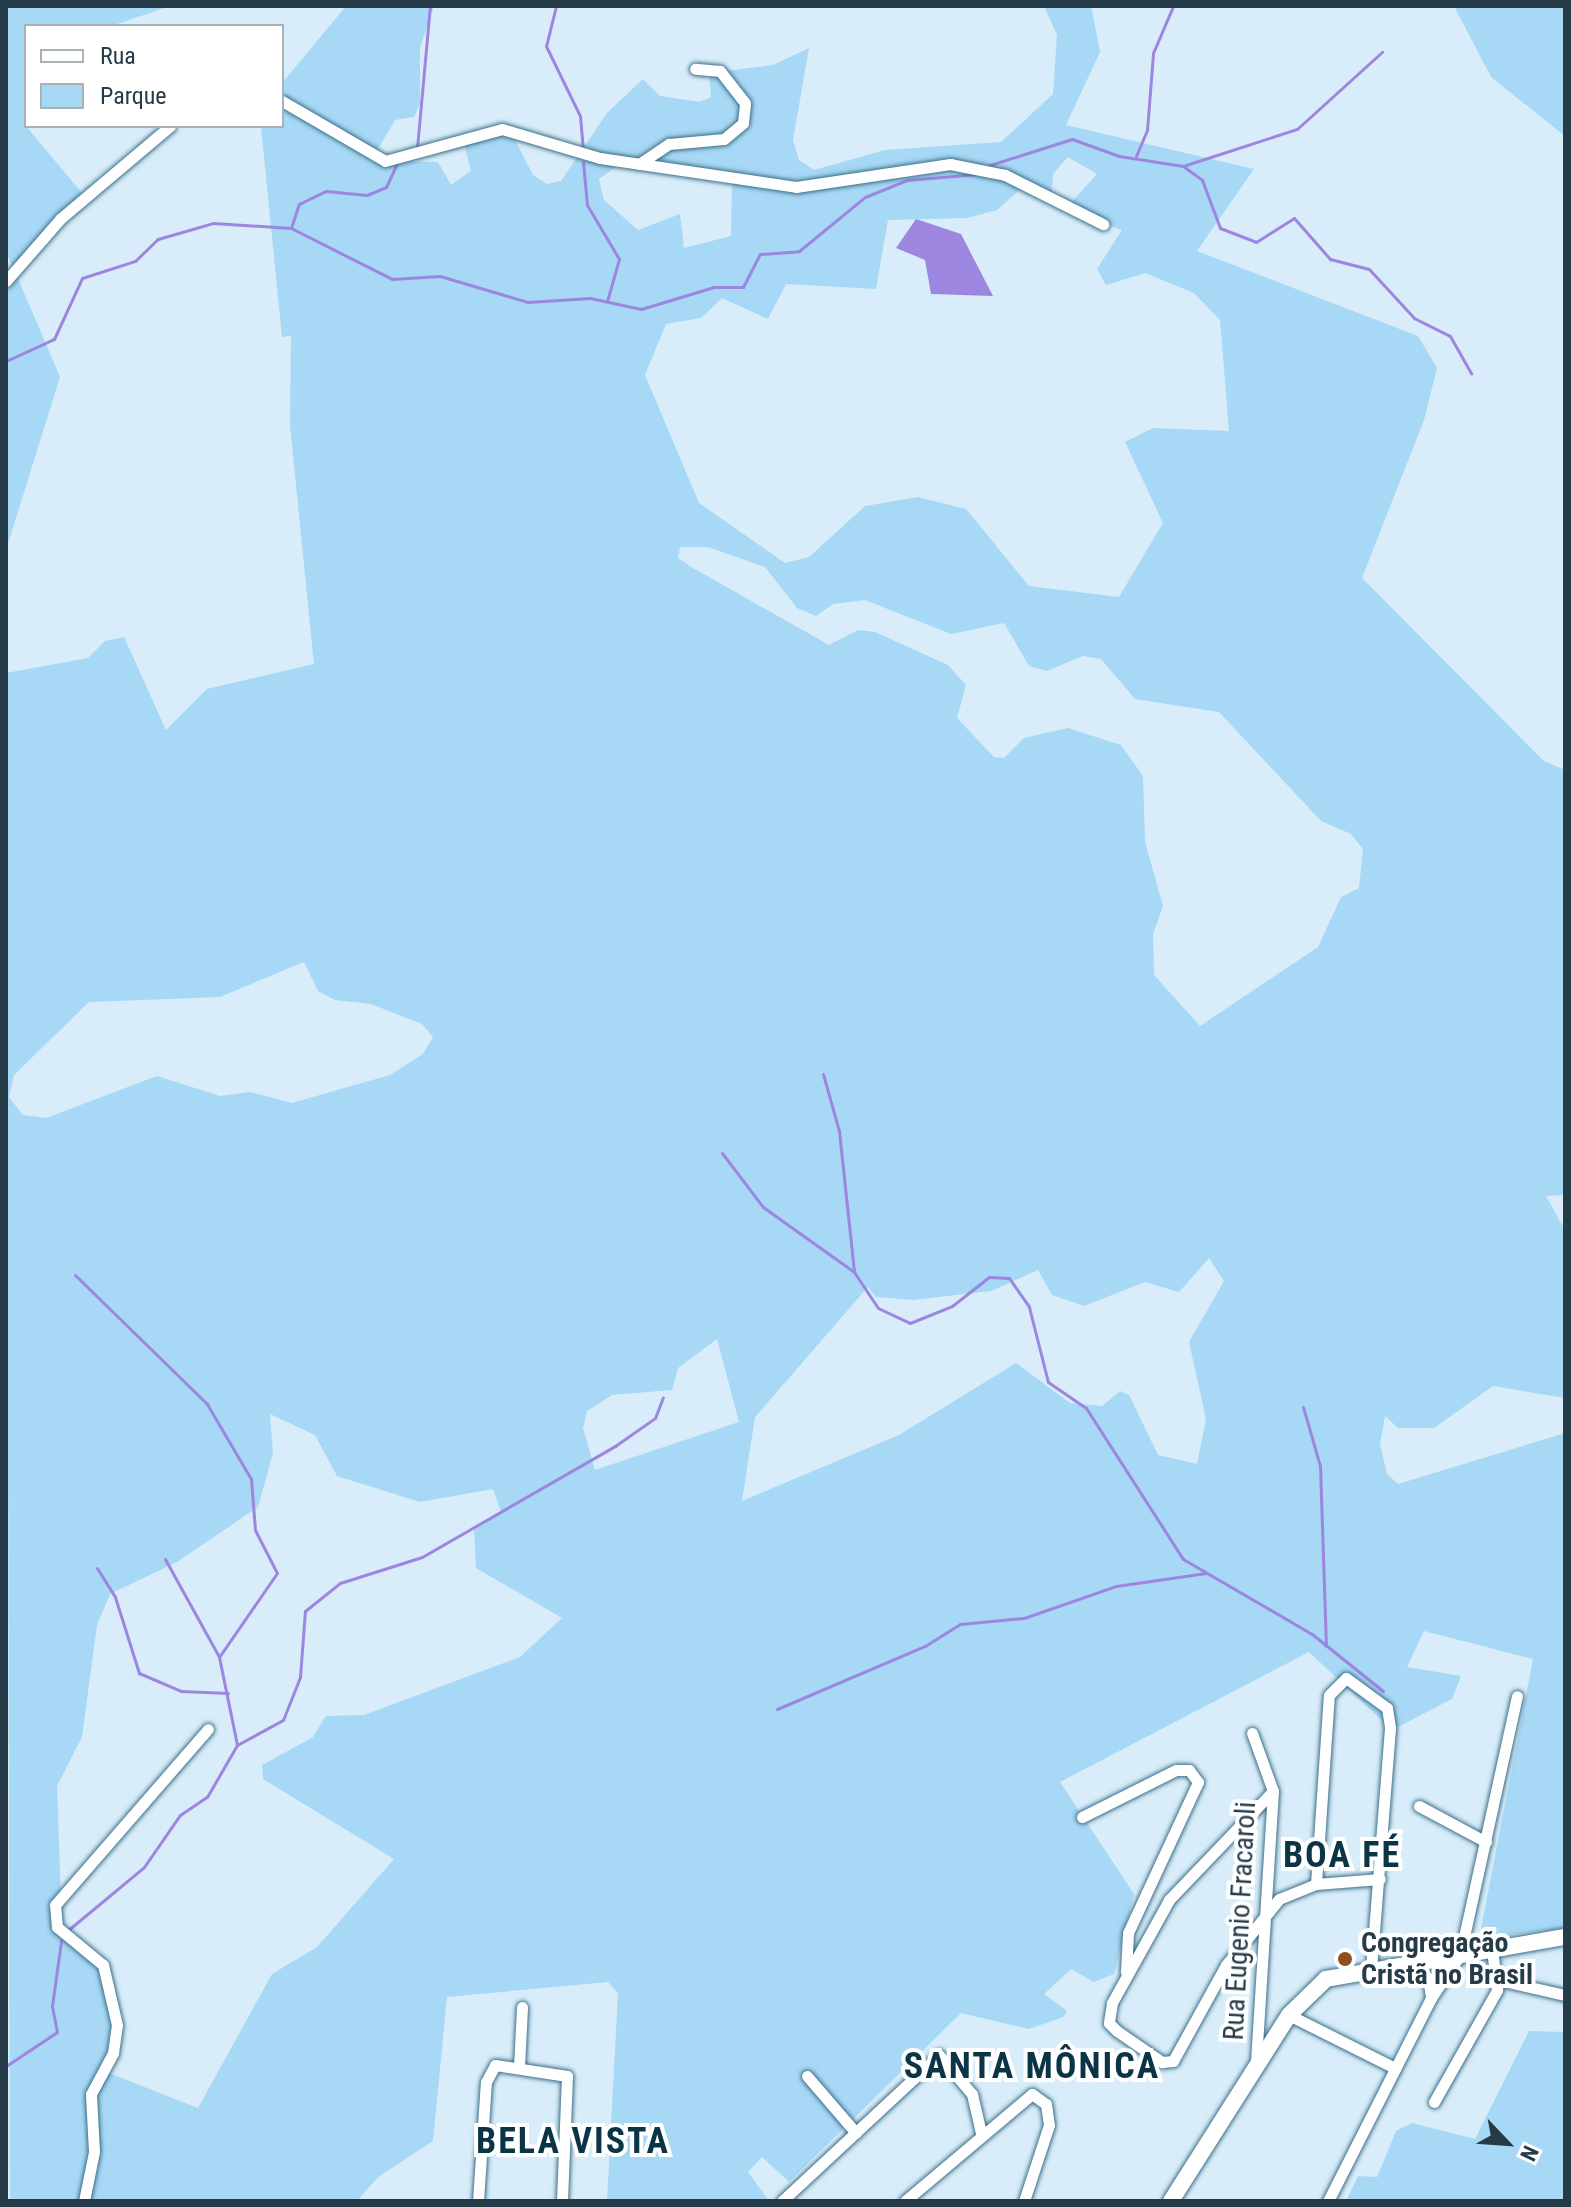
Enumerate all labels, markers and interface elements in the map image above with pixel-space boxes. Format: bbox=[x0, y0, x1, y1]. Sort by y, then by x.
legend bbox=[24, 24, 284, 128]
text: Rua bbox=[100, 42, 136, 70]
text: Parque bbox=[100, 82, 167, 110]
street label: Rua Eugenio Fracaroli bbox=[1217, 1801, 1263, 2041]
district label: BOA FÉ bbox=[1283, 1834, 1401, 1878]
place label: Congregação Cristã no Brasil bbox=[1361, 1926, 1533, 1992]
marker: Congregação Cristã no Brasil bbox=[1336, 1950, 1354, 1968]
district label: SANTA MÔNICA bbox=[904, 2045, 1160, 2089]
north arrow bbox=[1467, 2103, 1547, 2183]
district label: BELA VISTA bbox=[476, 2120, 670, 2164]
text: N bbox=[1515, 2142, 1543, 2165]

